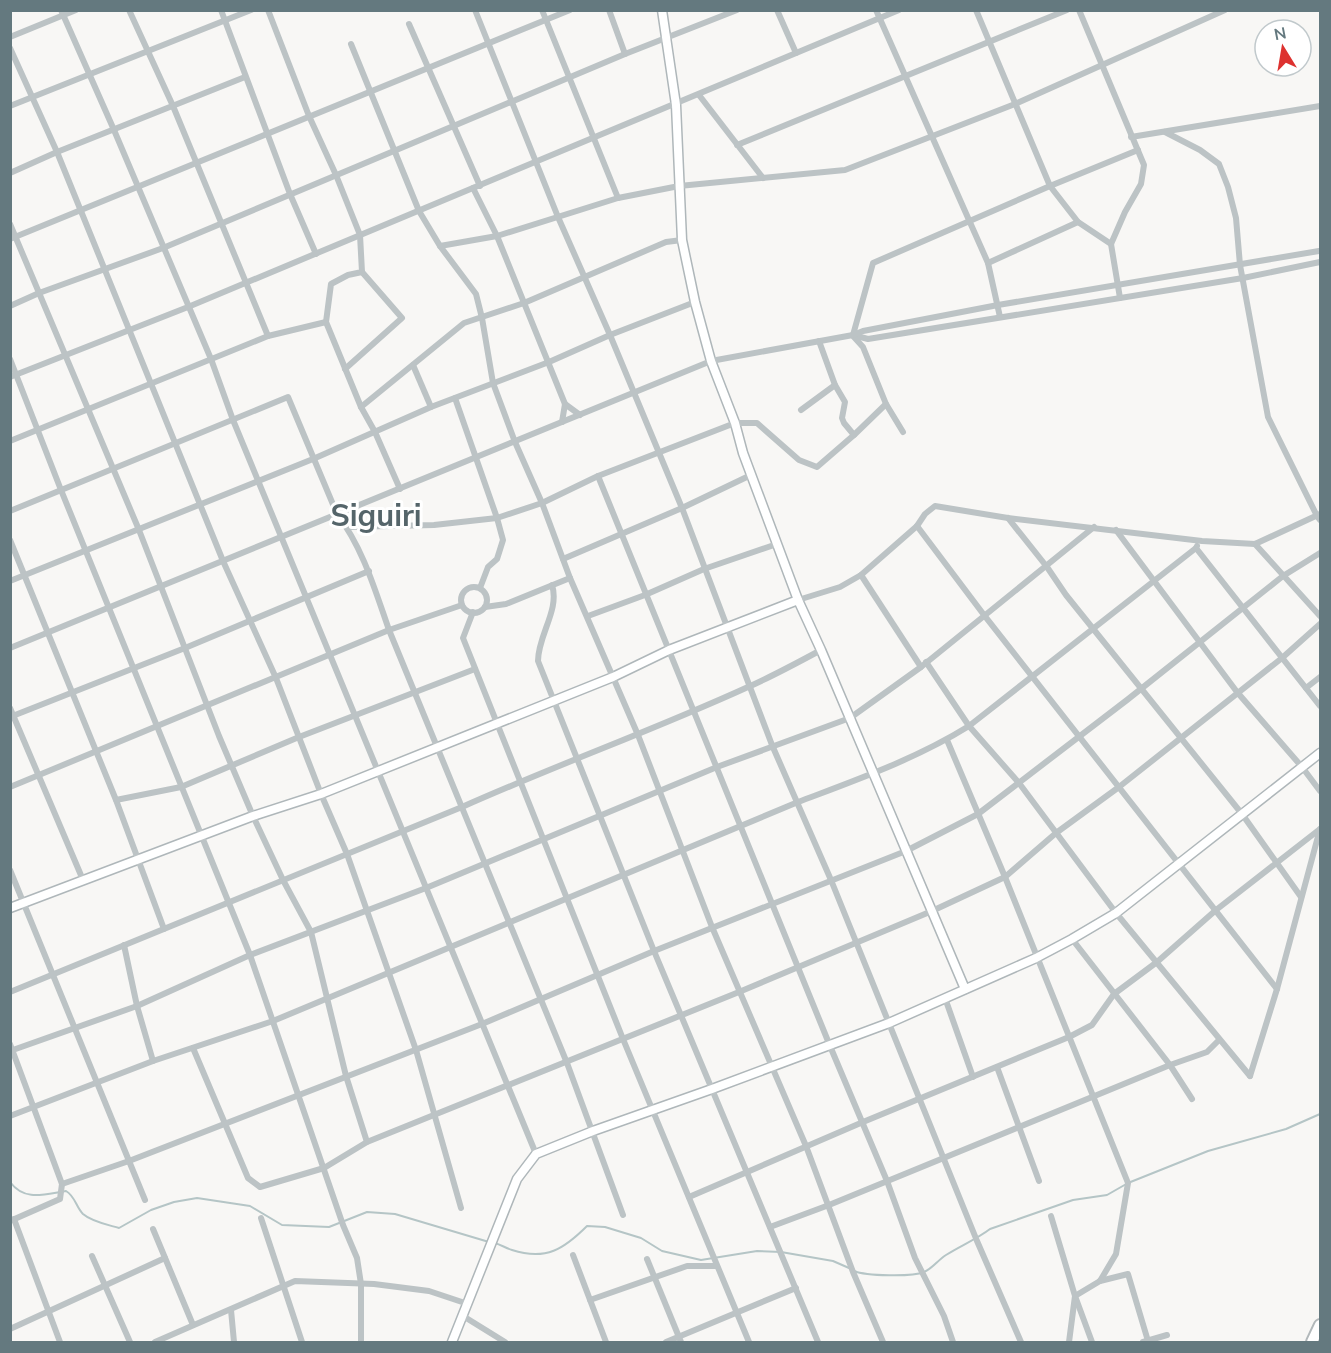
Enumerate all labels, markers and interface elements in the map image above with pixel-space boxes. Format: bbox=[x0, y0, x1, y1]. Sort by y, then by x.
north arrow bbox=[1253, 18, 1313, 78]
text: N bbox=[1272, 22, 1288, 44]
district label: Siguiri bbox=[330, 496, 422, 534]

